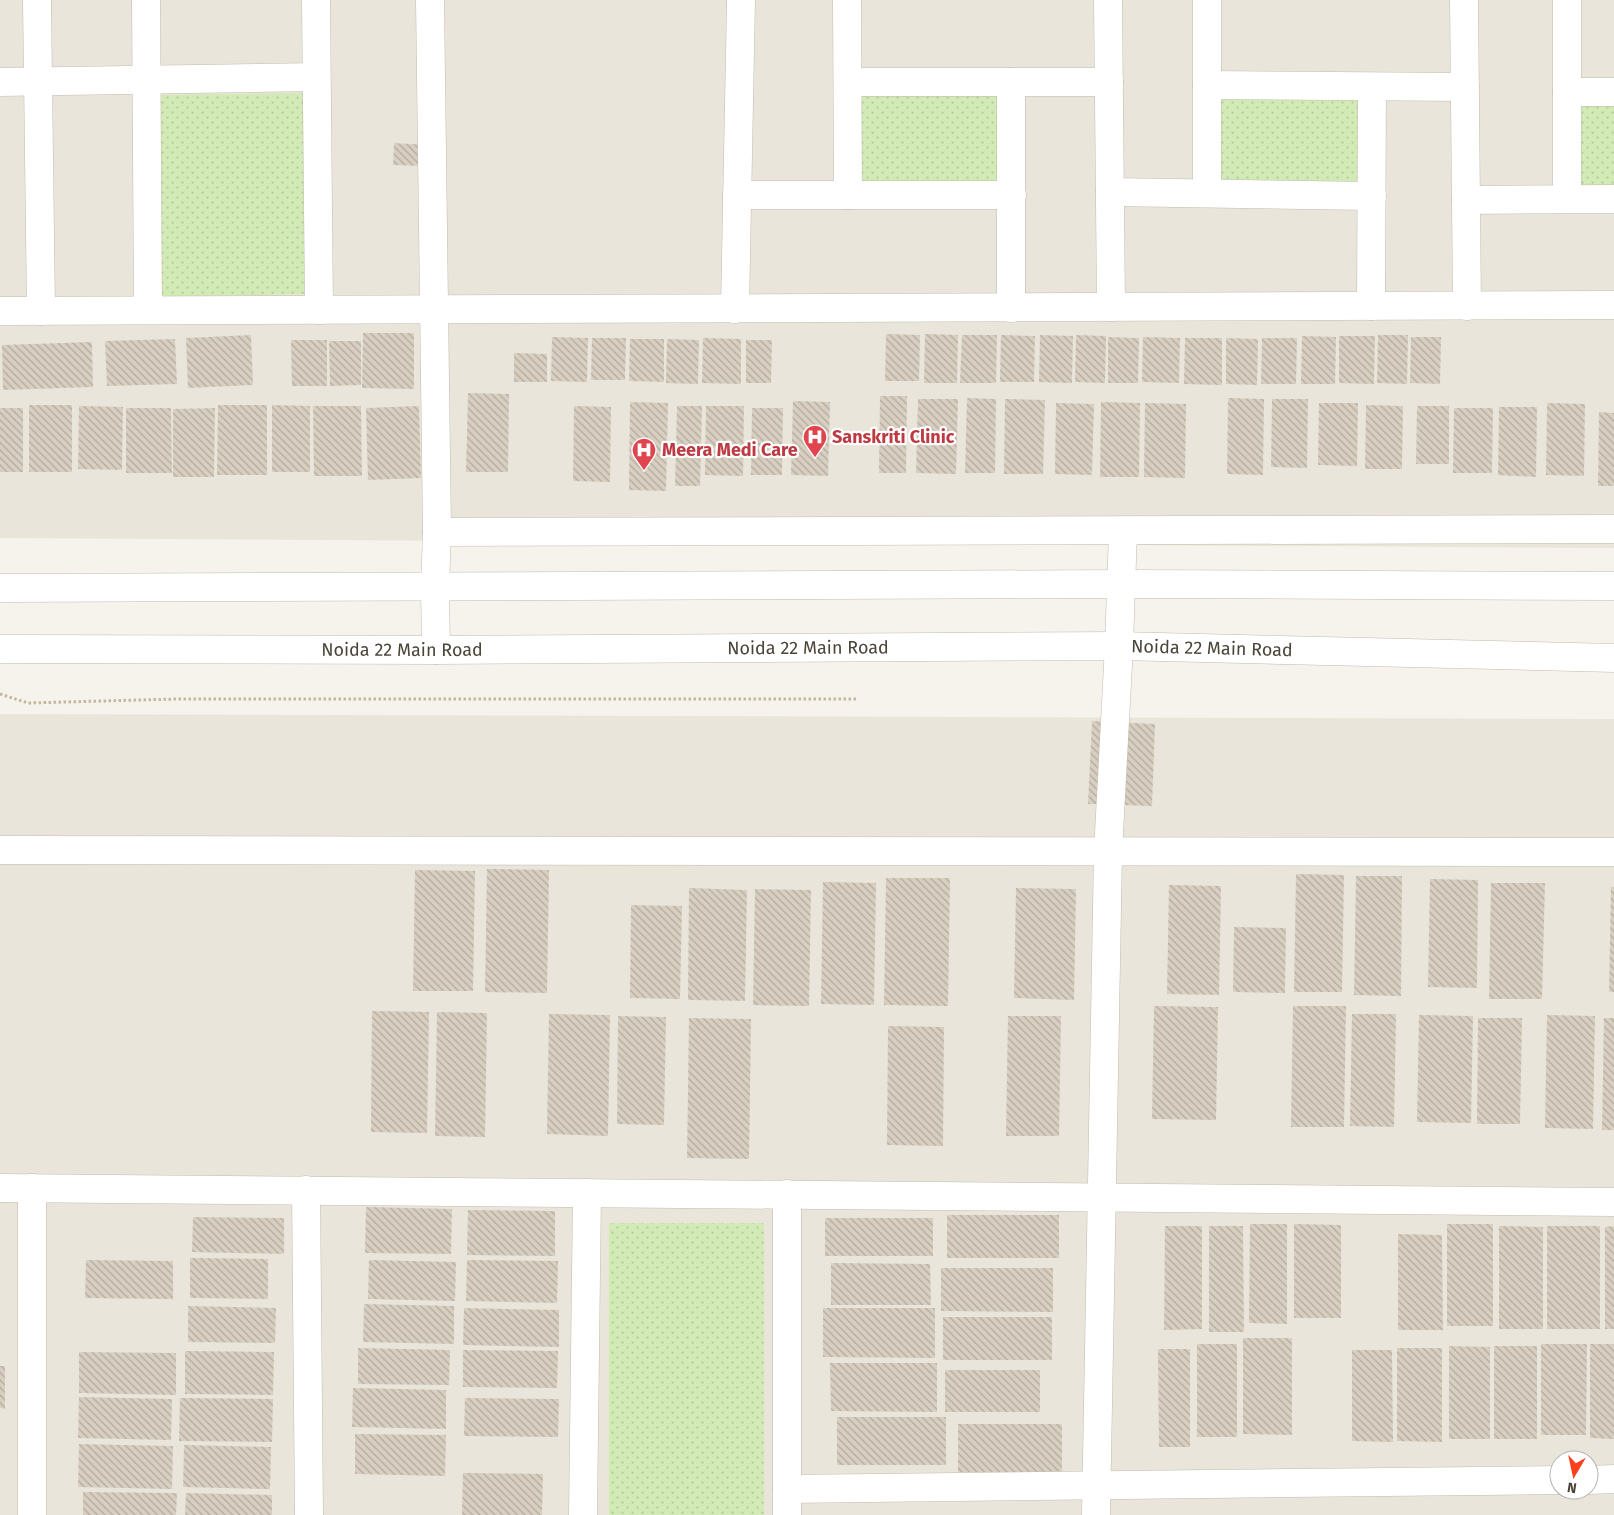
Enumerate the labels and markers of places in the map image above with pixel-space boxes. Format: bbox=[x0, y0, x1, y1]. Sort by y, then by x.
hospital icon: Sanskriti Clinic bbox=[802, 424, 828, 458]
place label: Sanskriti Clinic bbox=[832, 426, 955, 448]
hospital icon: Meera Medi Care bbox=[631, 437, 657, 471]
place label: Meera Medi Care bbox=[662, 439, 798, 461]

